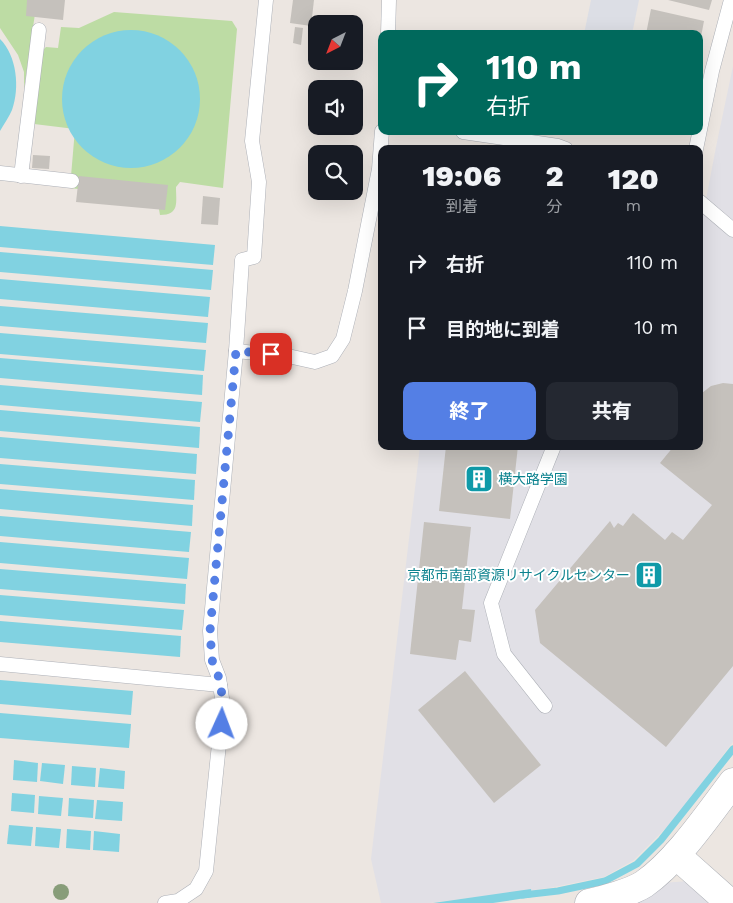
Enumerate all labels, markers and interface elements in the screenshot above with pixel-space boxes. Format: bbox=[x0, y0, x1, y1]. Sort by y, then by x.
north arrow bbox=[308, 15, 362, 70]
map controls bbox=[308, 15, 363, 200]
text: 110 m bbox=[486, 46, 582, 88]
icon: right bbox=[403, 50, 468, 115]
button: sound bbox=[308, 80, 363, 135]
text: 右折 bbox=[486, 94, 530, 119]
button: search bbox=[308, 145, 363, 200]
text: 19:06 bbox=[422, 158, 501, 193]
text: 2 bbox=[546, 158, 564, 193]
text: 120 bbox=[608, 161, 659, 196]
text: m bbox=[626, 196, 641, 215]
text: 到着 bbox=[446, 197, 478, 216]
text: 分 bbox=[547, 197, 563, 216]
icon: right bbox=[403, 249, 431, 277]
text: 110 m bbox=[627, 251, 678, 274]
text: 右折 bbox=[446, 253, 484, 276]
icon: arrive bbox=[403, 314, 431, 342]
text: 10 m bbox=[634, 316, 678, 339]
text: 目的地に到着 bbox=[446, 318, 560, 341]
pin bbox=[250, 333, 292, 375]
icon: arrive bbox=[257, 340, 285, 368]
button: 終了 bbox=[403, 382, 536, 440]
button: 共有 bbox=[546, 382, 678, 440]
building icon: 横大路学園 bbox=[464, 464, 494, 494]
place label: 横大路学園 bbox=[498, 471, 568, 487]
building icon: 京都市南部資源リサイクルセンター bbox=[634, 560, 664, 590]
place label: 京都市南部資源リサイクルセンター bbox=[407, 567, 630, 583]
position arrow bbox=[195, 697, 247, 749]

